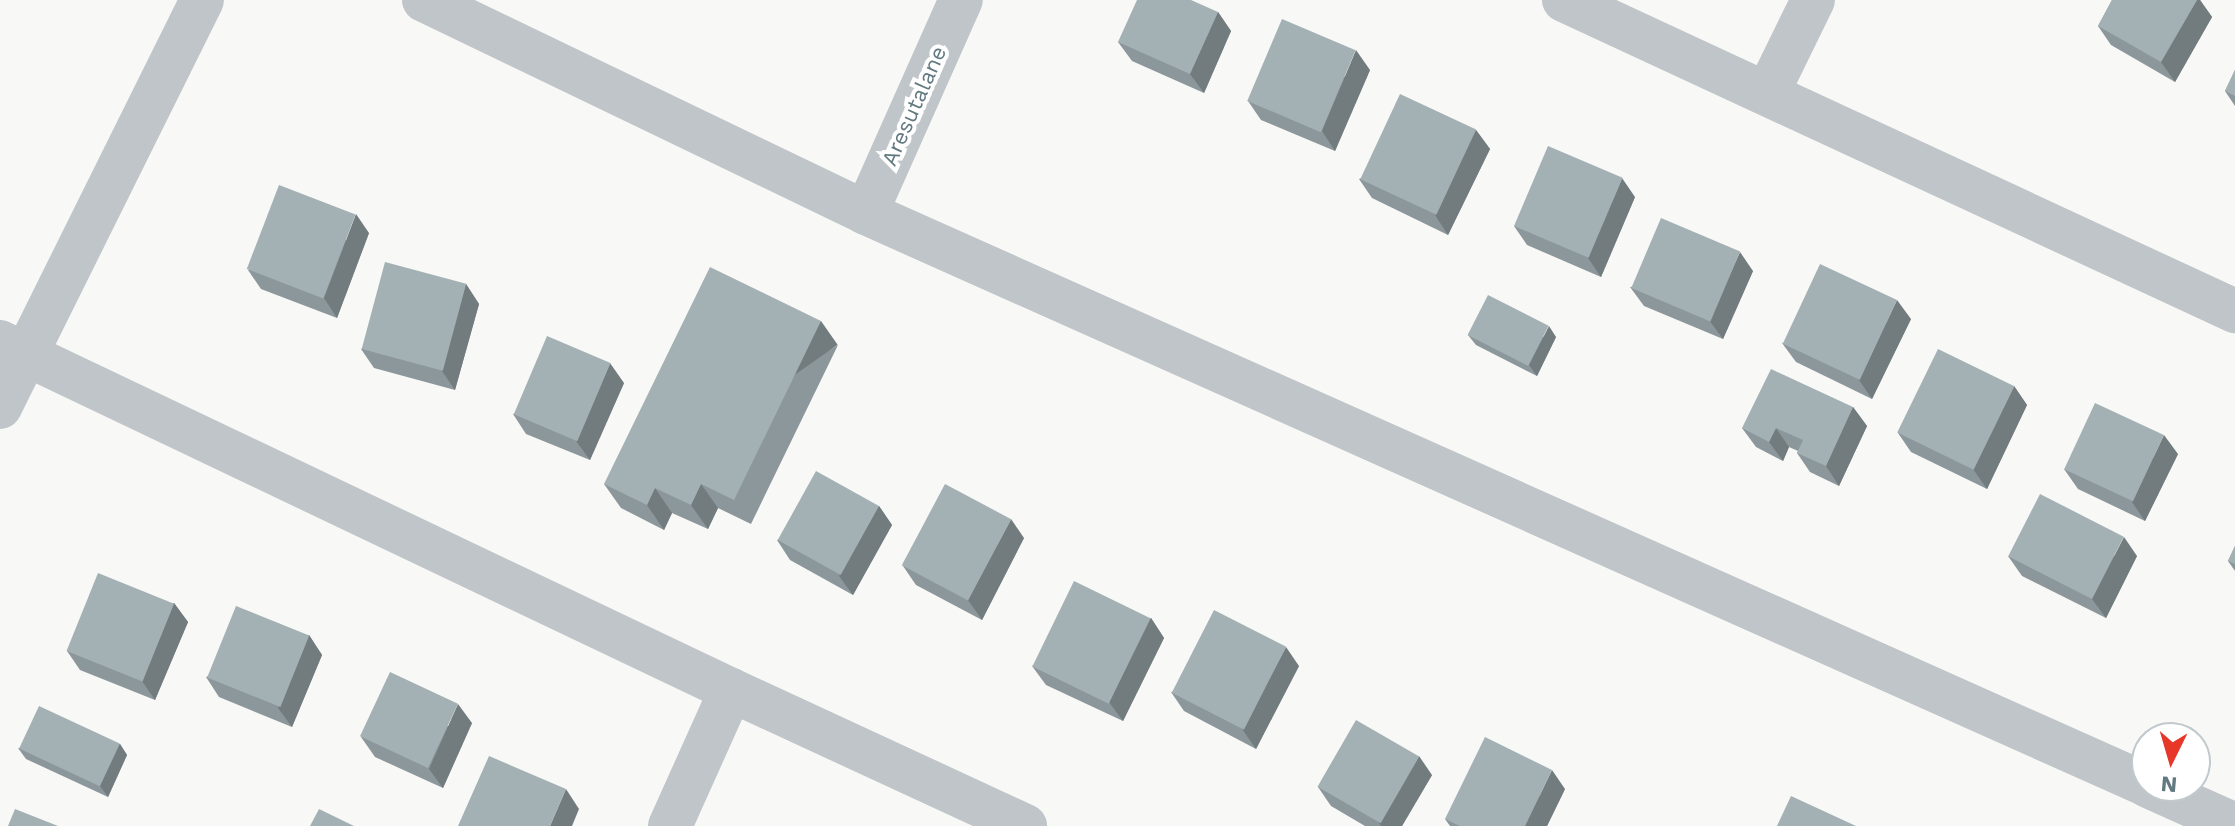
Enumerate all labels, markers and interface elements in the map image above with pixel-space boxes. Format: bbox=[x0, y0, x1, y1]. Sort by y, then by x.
street label: Aresutalane bbox=[876, 42, 952, 170]
north arrow bbox=[2131, 722, 2211, 802]
text: N bbox=[2160, 771, 2178, 798]

